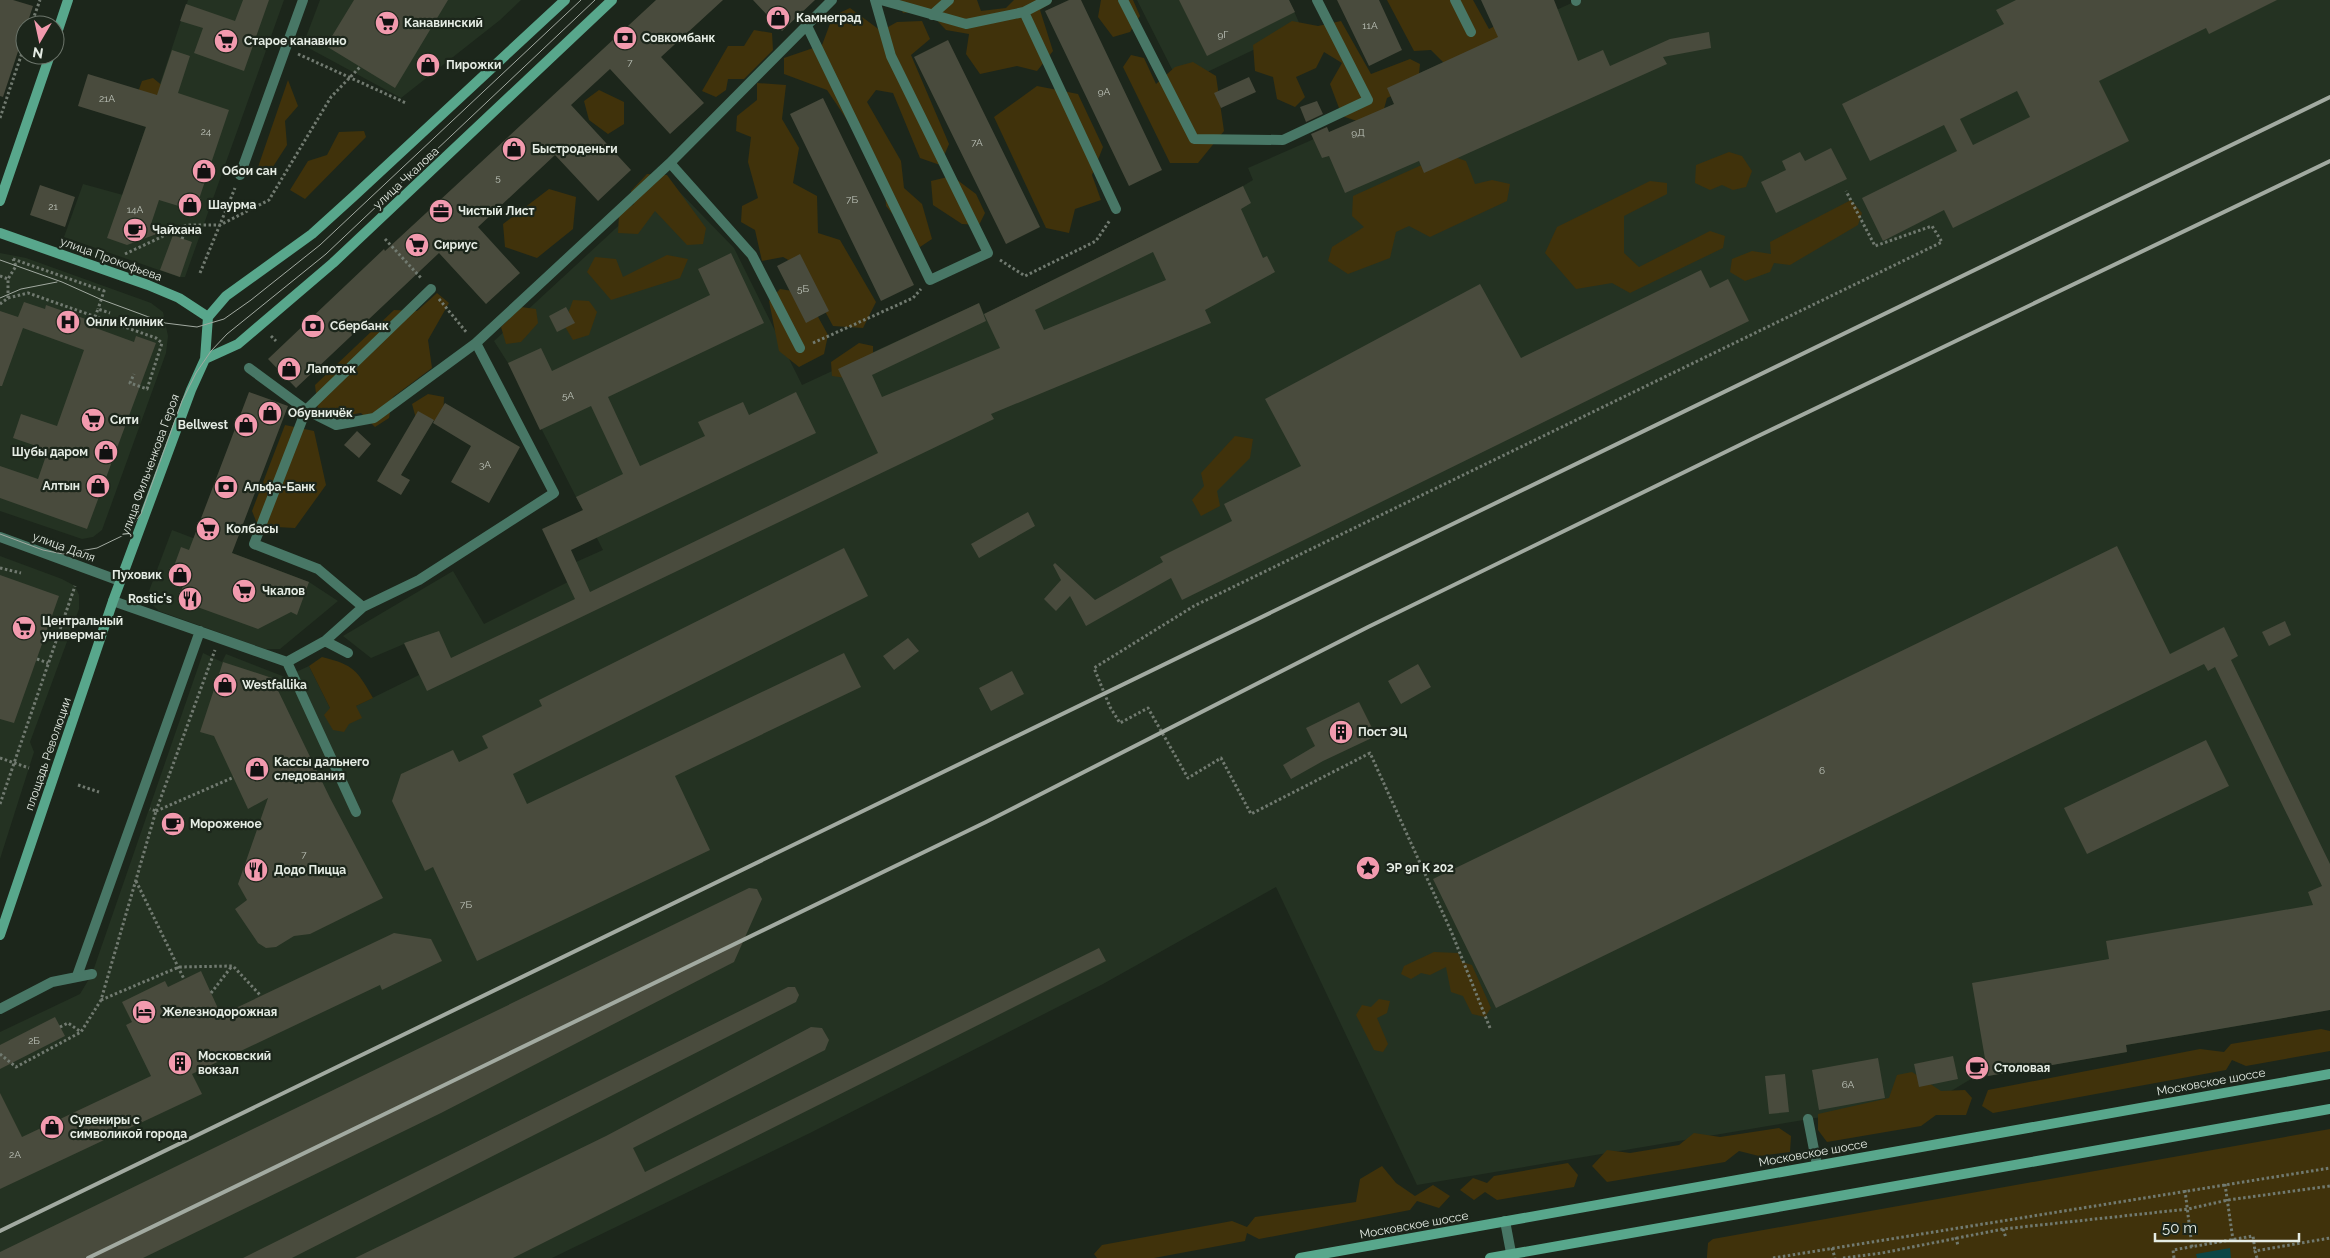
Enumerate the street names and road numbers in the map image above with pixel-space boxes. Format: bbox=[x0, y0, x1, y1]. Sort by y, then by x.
street label: улица Чкалова bbox=[370, 144, 442, 212]
street label: улица Прокофьева bbox=[58, 234, 164, 284]
street label: улица Фильченкова Героя bbox=[118, 392, 182, 538]
street label: улица Даля bbox=[31, 529, 97, 565]
street label: площадь Революции bbox=[22, 696, 74, 812]
street label: Московское шоссе bbox=[2156, 1066, 2266, 1098]
street label: Московское шоссе bbox=[1758, 1137, 1868, 1169]
street label: Московское шоссе bbox=[1359, 1209, 1469, 1241]

